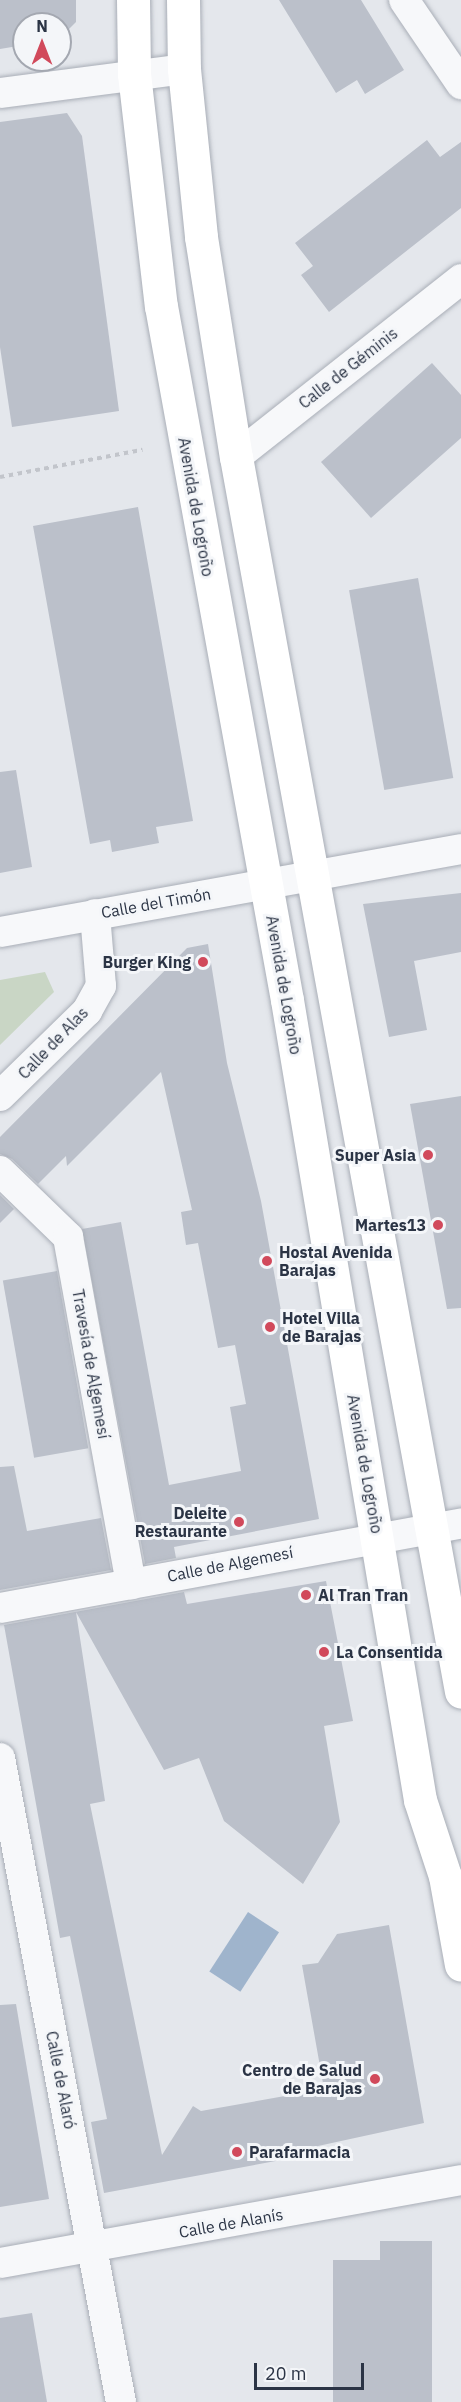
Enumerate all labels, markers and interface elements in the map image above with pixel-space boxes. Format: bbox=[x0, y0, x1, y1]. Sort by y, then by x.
north arrow bbox=[12, 12, 72, 72]
text: N bbox=[36, 16, 48, 36]
street label: Calle de Géminis bbox=[295, 323, 401, 413]
street label: Avenida de Logroño bbox=[174, 436, 218, 578]
street label: Calle del Timón bbox=[100, 884, 212, 922]
street label: Avenida de Logroño bbox=[262, 914, 306, 1056]
place label: Burger King bbox=[103, 952, 191, 972]
marker: Burger King bbox=[196, 955, 210, 969]
street label: Calle de Alas bbox=[14, 1003, 92, 1083]
place label: Super Asia bbox=[335, 1145, 416, 1165]
marker: Super Asia bbox=[421, 1148, 435, 1162]
place label: Martes13 bbox=[355, 1215, 426, 1235]
marker: Martes13 bbox=[431, 1218, 445, 1232]
place label: Hostal Avenida Barajas bbox=[279, 1242, 392, 1280]
marker: Hostal Avenida Barajas bbox=[260, 1254, 274, 1268]
street label: Travesía de Algemesí bbox=[68, 1288, 114, 1440]
place label: Hotel Villa de Barajas bbox=[282, 1308, 361, 1346]
marker: Hotel Villa de Barajas bbox=[263, 1320, 277, 1334]
street label: Avenida de Logroño bbox=[343, 1393, 387, 1535]
place label: Deleite Restaurante bbox=[135, 1503, 227, 1541]
marker: Deleite Restaurante bbox=[232, 1515, 246, 1529]
street label: Calle de Algemesí bbox=[165, 1542, 295, 1586]
place label: Al Tran Tran bbox=[318, 1585, 408, 1605]
marker: Al Tran Tran bbox=[299, 1588, 313, 1602]
place label: La Consentida bbox=[336, 1642, 443, 1662]
marker: La Consentida bbox=[317, 1645, 331, 1659]
street label: Calle de Alaró bbox=[42, 2029, 80, 2131]
place label: Centro de Salud de Barajas bbox=[242, 2060, 362, 2098]
marker: Centro de Salud de Barajas bbox=[366, 2070, 384, 2088]
place label: Parafarmacia bbox=[249, 2142, 350, 2162]
marker: Parafarmacia bbox=[230, 2145, 244, 2159]
street label: Calle de Alanís bbox=[177, 2204, 285, 2242]
scale bar bbox=[257, 2351, 366, 2389]
text: 20 m bbox=[265, 2362, 307, 2385]

